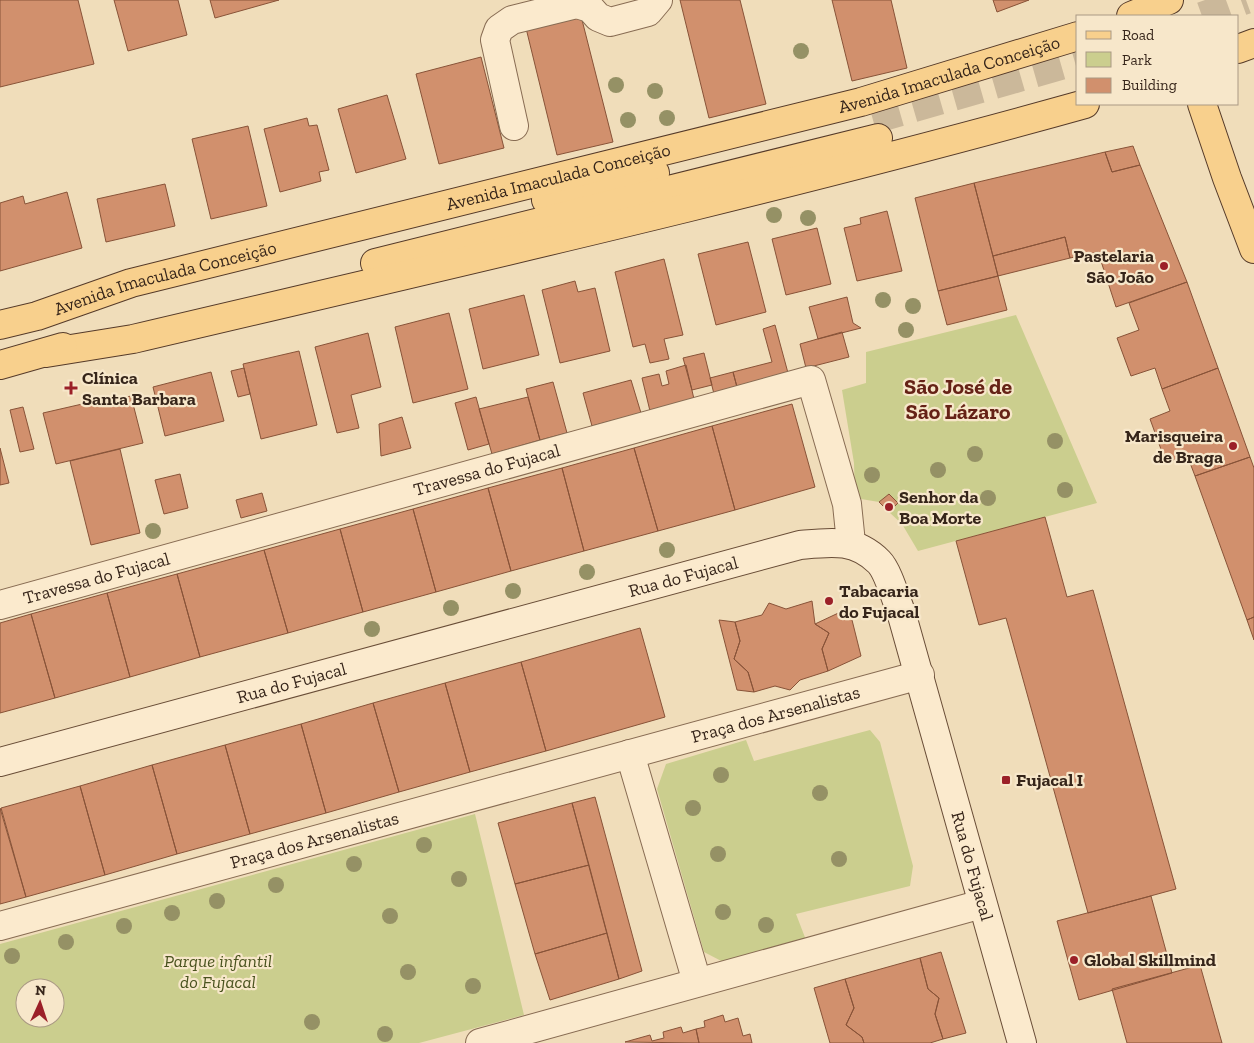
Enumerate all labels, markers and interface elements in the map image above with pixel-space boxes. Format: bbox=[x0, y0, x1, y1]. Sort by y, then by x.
legend bbox=[1076, 15, 1239, 105]
text: Road bbox=[1122, 26, 1155, 44]
street label: Avenida Imaculada Conceição bbox=[836, 31, 1063, 118]
text: Park bbox=[1122, 51, 1152, 69]
text: Building bbox=[1122, 76, 1177, 94]
street label: Avenida Imaculada Conceição bbox=[444, 139, 673, 215]
street label: Avenida Imaculada Conceição bbox=[51, 236, 279, 320]
place label: Pastelaria São João bbox=[1073, 245, 1155, 288]
marker: Pastelaria São João bbox=[1158, 260, 1170, 272]
place label: Clínica Santa Barbara bbox=[82, 367, 196, 410]
district label: São José de São Lázaro bbox=[904, 373, 1012, 425]
marker: Clínica Santa Barbara bbox=[64, 381, 78, 395]
place label: Marisqueira de Braga bbox=[1125, 425, 1223, 468]
street label: Travessa do Fujacal bbox=[411, 439, 563, 501]
marker: Marisqueira de Braga bbox=[1227, 440, 1239, 452]
place label: Senhor da Boa Morte bbox=[899, 486, 981, 529]
marker: Senhor da Boa Morte bbox=[883, 501, 895, 513]
street label: Travessa do Fujacal bbox=[21, 547, 172, 609]
street label: Rua do Fujacal bbox=[626, 551, 741, 602]
place label: Tabacaria do Fujacal bbox=[839, 580, 919, 623]
marker: Tabacaria do Fujacal bbox=[823, 595, 835, 607]
street label: Rua do Fujacal bbox=[234, 658, 349, 708]
street label: Praça dos Arsenalistas bbox=[689, 681, 863, 748]
place label: Fujacal I bbox=[1016, 769, 1083, 791]
marker: Fujacal I bbox=[1000, 774, 1012, 786]
street label: Praça dos Arsenalistas bbox=[228, 807, 401, 874]
street label: Rua do Fujacal bbox=[947, 809, 998, 923]
place label: Global Skillmind bbox=[1084, 949, 1217, 971]
park label: Parque infantil do Fujacal bbox=[164, 950, 272, 993]
marker: Global Skillmind bbox=[1068, 954, 1080, 966]
north arrow bbox=[15, 978, 65, 1028]
text: N bbox=[35, 982, 47, 999]

